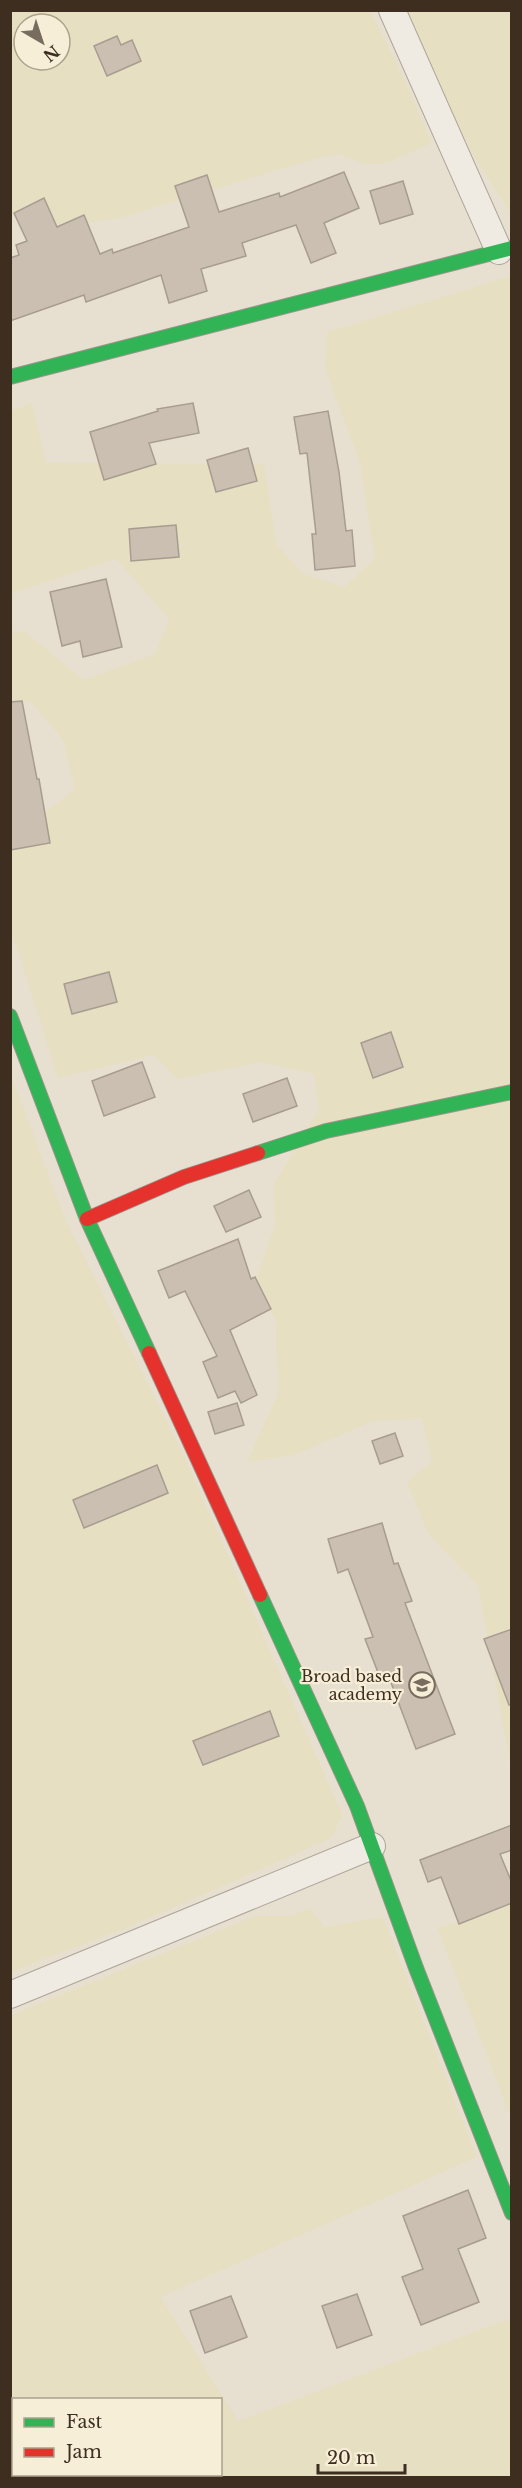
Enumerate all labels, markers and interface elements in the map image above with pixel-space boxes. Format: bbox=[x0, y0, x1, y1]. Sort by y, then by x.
north arrow bbox=[12, 12, 72, 72]
text: N bbox=[39, 41, 64, 66]
place label: Broad based academy bbox=[301, 1666, 403, 1704]
school or university icon: Broad based academy bbox=[407, 1670, 437, 1700]
legend bbox=[12, 2398, 222, 2476]
text: Fast bbox=[66, 2411, 103, 2433]
scale bar bbox=[318, 2437, 405, 2475]
text: Jam bbox=[64, 2441, 102, 2463]
text: 20 m bbox=[327, 2447, 375, 2469]

